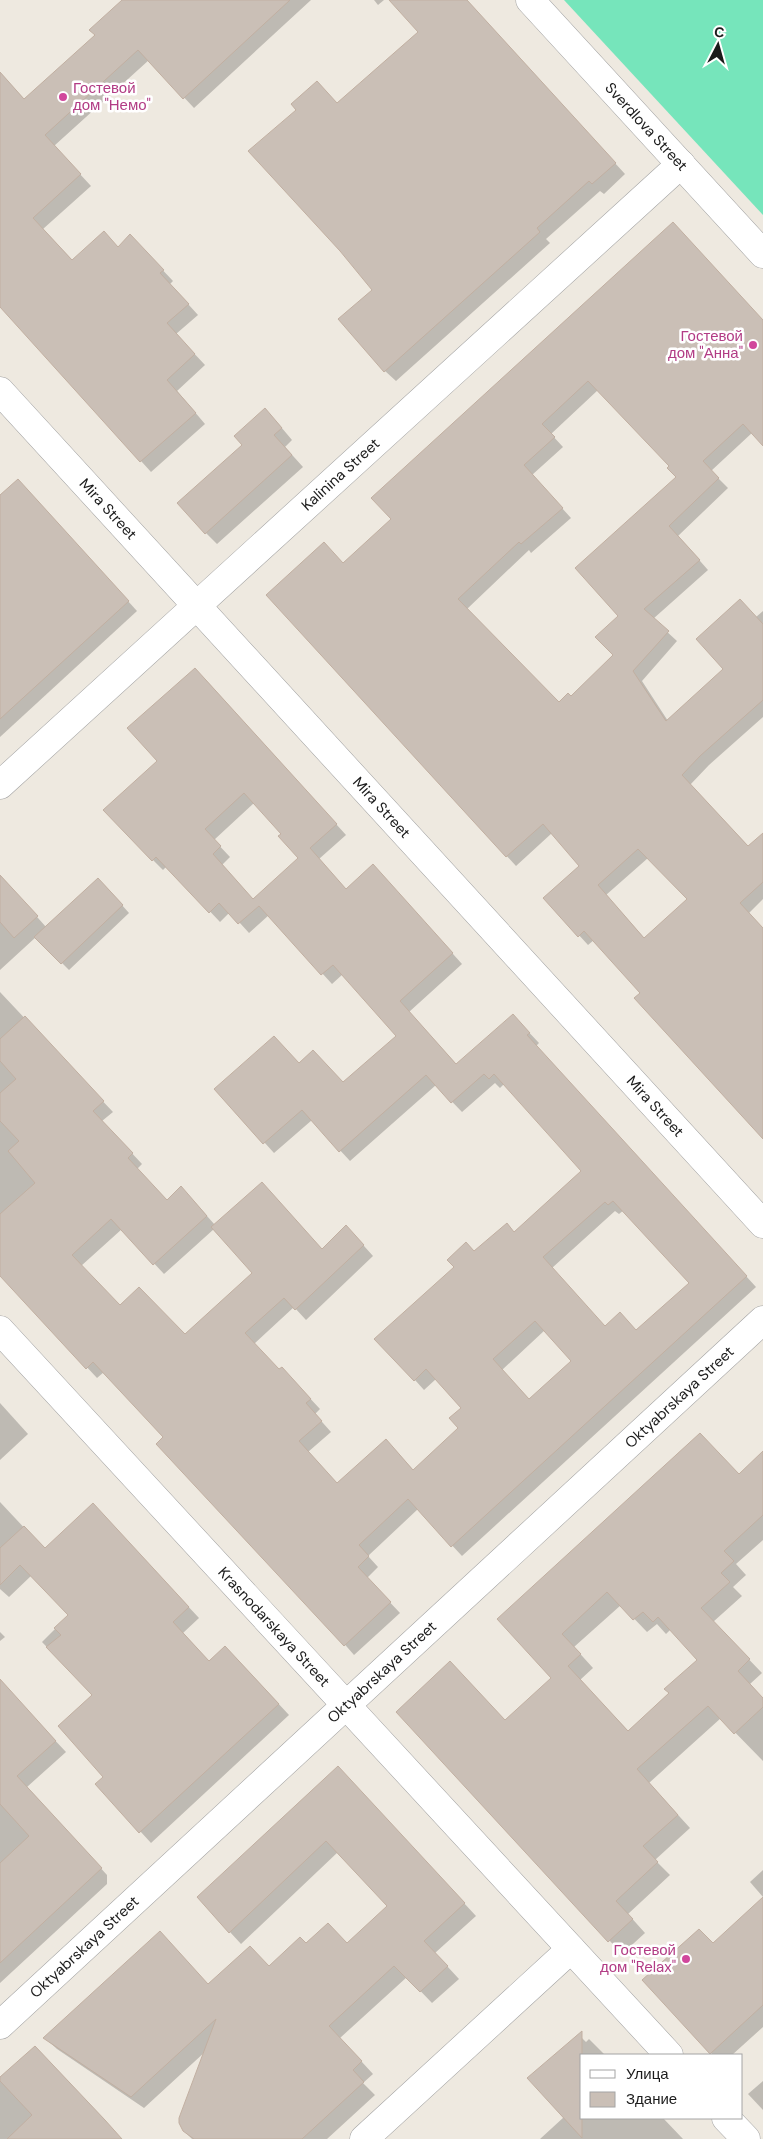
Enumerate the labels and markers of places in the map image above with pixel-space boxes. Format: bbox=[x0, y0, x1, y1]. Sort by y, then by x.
place label: Гостевой дом "Немо" bbox=[73, 78, 151, 115]
marker: Гостевой дом "Немо" bbox=[57, 91, 69, 103]
place label: Гостевой дом "Анна" bbox=[668, 326, 743, 363]
marker: Гостевой дом "Анна" bbox=[747, 339, 759, 351]
place label: Гостевой дом "Relax" bbox=[600, 1940, 676, 1977]
marker: Гостевой дом "Relax" bbox=[680, 1953, 692, 1965]

